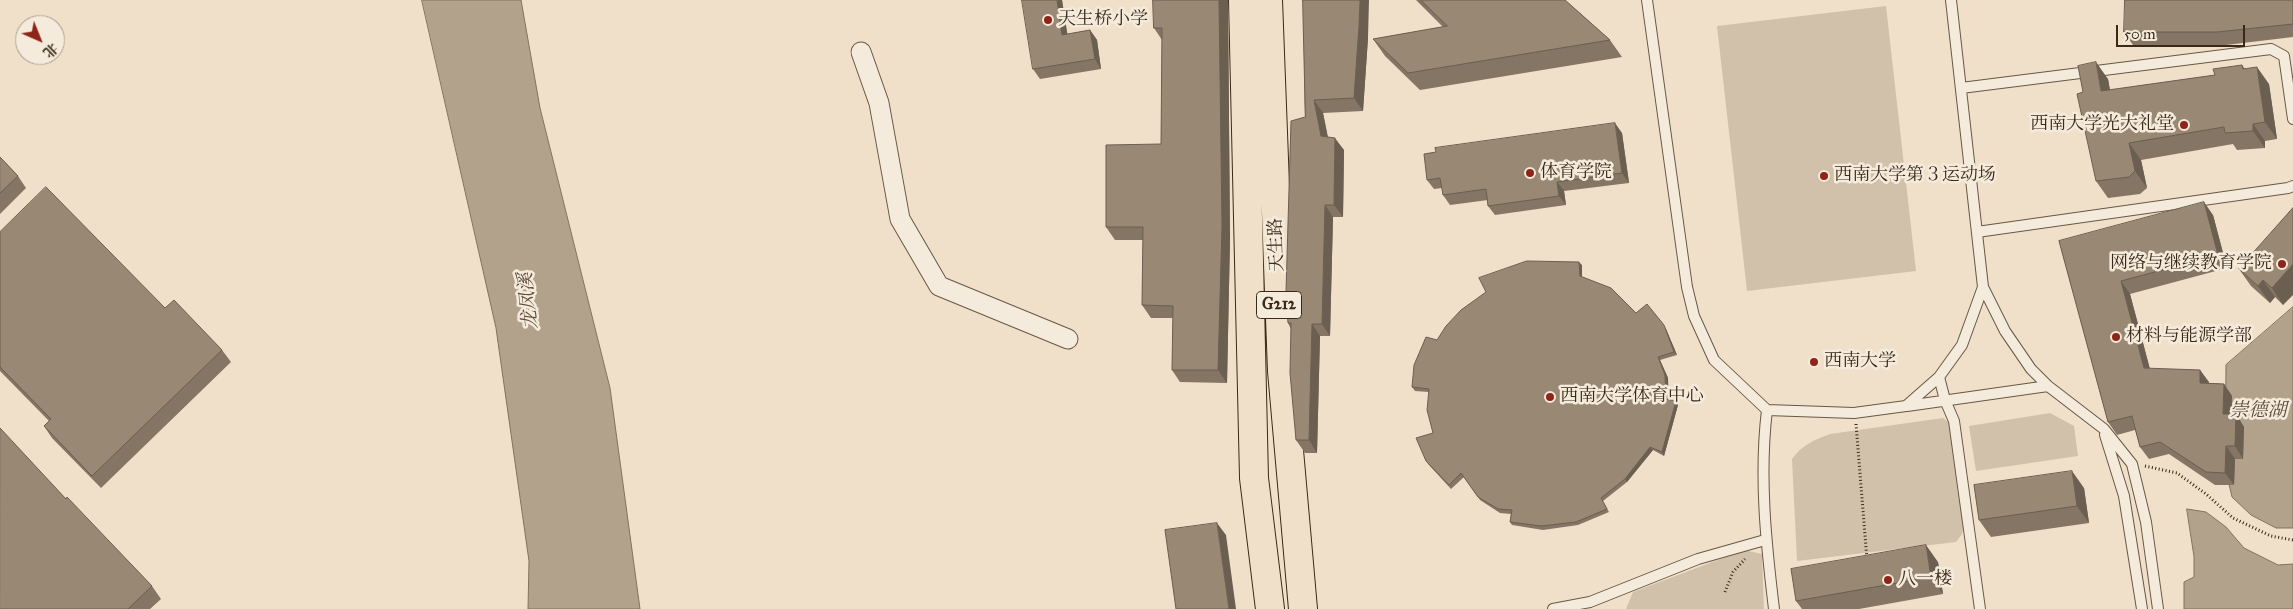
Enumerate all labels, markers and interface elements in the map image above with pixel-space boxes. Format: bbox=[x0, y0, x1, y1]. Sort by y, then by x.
place label: 天生桥小学 bbox=[1058, 9, 1148, 31]
marker: 天生桥小学 bbox=[1042, 14, 1054, 26]
north arrow bbox=[15, 15, 65, 65]
scale bar bbox=[2118, 15, 2247, 47]
text: 50 m bbox=[2124, 25, 2156, 43]
text: 北 bbox=[39, 39, 61, 61]
place label: 西南大学光大礼堂 bbox=[2030, 114, 2174, 136]
marker: 西南大学光大礼堂 bbox=[2178, 119, 2190, 131]
place label: 体育学院 bbox=[1540, 162, 1612, 184]
place label: 西南大学第３运动场 bbox=[1834, 165, 1996, 187]
marker: 体育学院 bbox=[1524, 167, 1536, 179]
marker: 西南大学第３运动场 bbox=[1818, 170, 1830, 182]
street label: 天生路 bbox=[1265, 218, 1289, 272]
place label: 网络与继续教育学院 bbox=[2110, 253, 2272, 275]
marker: 网络与继续教育学院 bbox=[2276, 258, 2288, 270]
water label: 龙凤溪 bbox=[515, 271, 543, 331]
road number: G212 bbox=[1256, 292, 1302, 318]
place label: 材料与能源学部 bbox=[2126, 326, 2252, 348]
marker: 材料与能源学部 bbox=[2110, 331, 2122, 343]
place label: 西南大学 bbox=[1824, 351, 1896, 373]
marker: 西南大学 bbox=[1808, 356, 1820, 368]
place label: 西南大学体育中心 bbox=[1560, 386, 1704, 408]
marker: 西南大学体育中心 bbox=[1544, 391, 1556, 403]
water label: 崇德湖 bbox=[2230, 400, 2286, 422]
place label: 八一楼 bbox=[1898, 569, 1952, 591]
marker: 八一楼 bbox=[1882, 574, 1894, 586]

